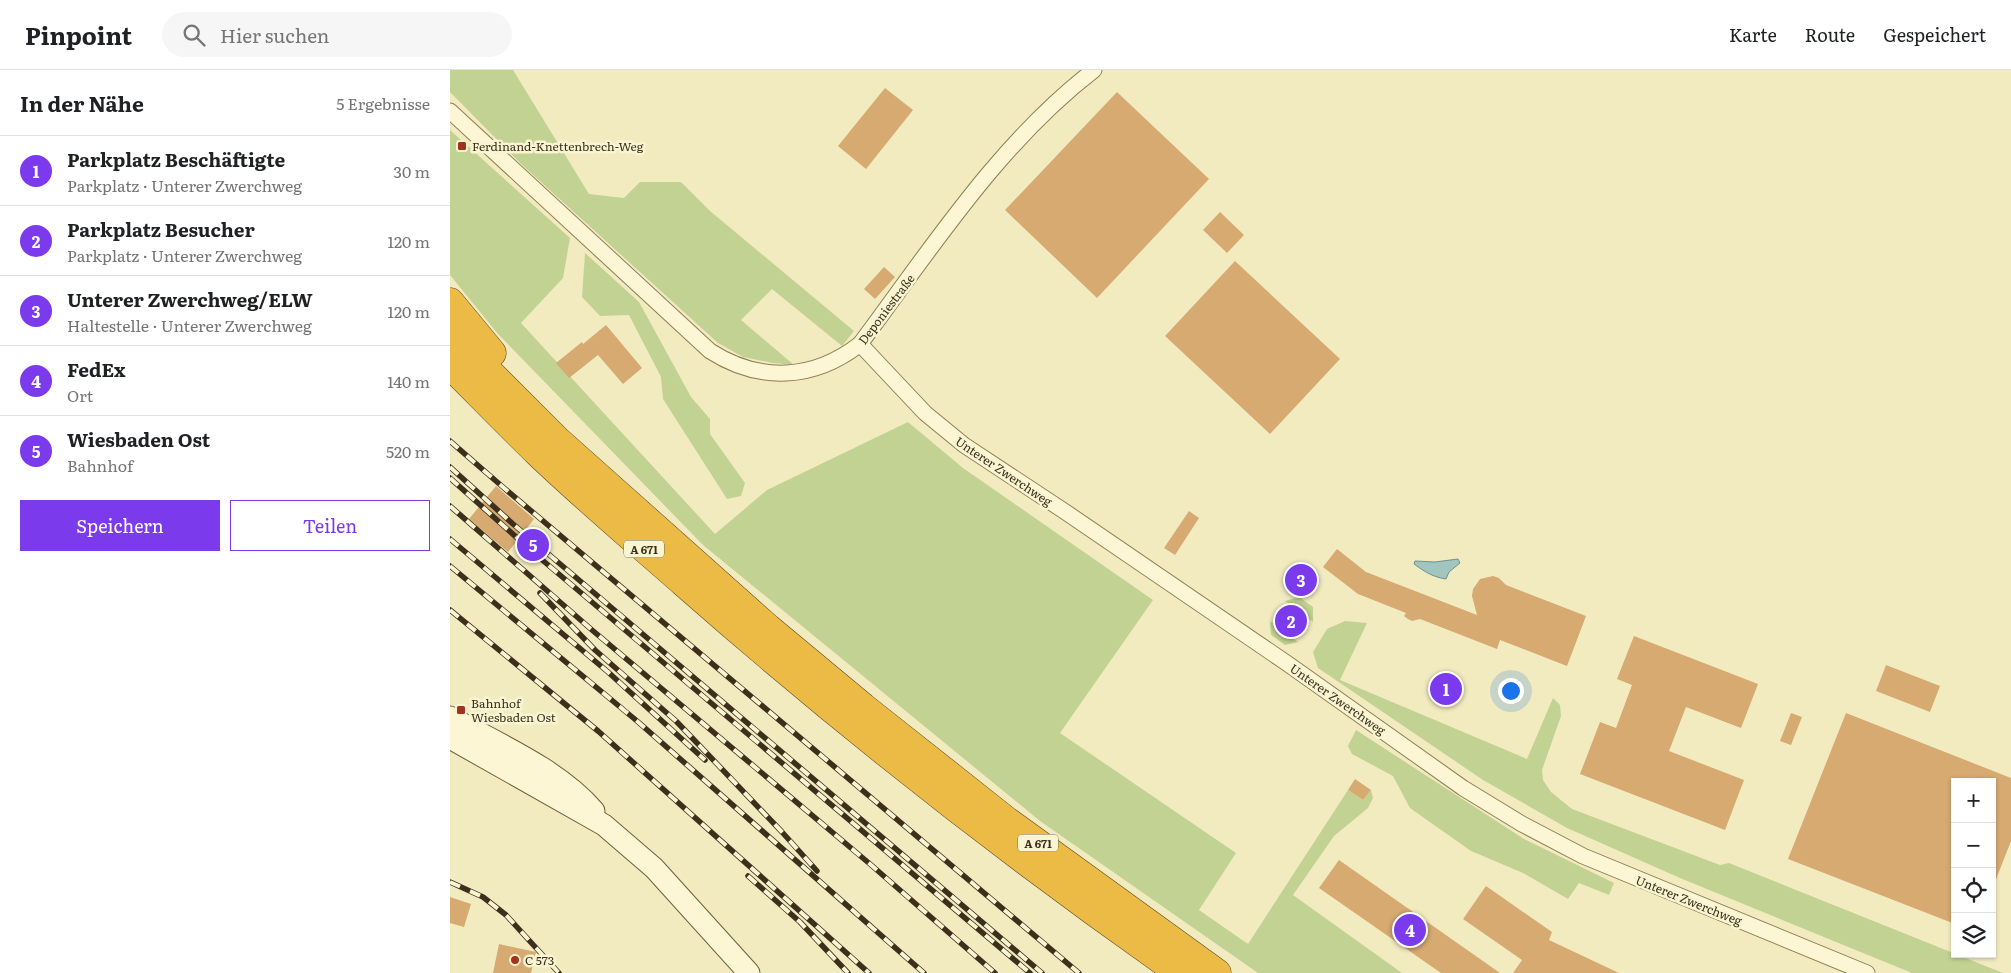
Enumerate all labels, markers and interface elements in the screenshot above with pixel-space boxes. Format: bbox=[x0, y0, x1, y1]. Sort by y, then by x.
search box bbox=[162, 12, 512, 57]
text: Pinpoint bbox=[25, 17, 132, 52]
icon: search bbox=[180, 21, 208, 49]
text: Hier suchen bbox=[220, 21, 329, 49]
text: Karte bbox=[1729, 21, 1777, 48]
text: Route bbox=[1805, 21, 1855, 48]
text: Gespeichert bbox=[1883, 21, 1986, 48]
text: In der Nähe bbox=[20, 87, 144, 118]
text: 5 Ergebnisse bbox=[336, 91, 430, 115]
place label: Ferdinand-Knettenbrech-Weg bbox=[472, 137, 644, 155]
marker: Ferdinand-Knettenbrech-Weg bbox=[456, 140, 468, 152]
text: Parkplatz Beschäftigte bbox=[67, 145, 285, 173]
text: 1 bbox=[33, 159, 39, 183]
text: 30 m bbox=[393, 159, 430, 183]
text: Parkplatz · Unterer Zwerchweg bbox=[67, 173, 302, 197]
text: Parkplatz Besucher bbox=[67, 215, 255, 243]
text: 2 bbox=[32, 229, 40, 253]
text: 120 m bbox=[387, 229, 430, 253]
text: Parkplatz · Unterer Zwerchweg bbox=[67, 243, 302, 267]
street label: Deponiestraße bbox=[854, 270, 918, 348]
text: Unterer Zwerchweg/ELW bbox=[67, 285, 313, 313]
text: 3 bbox=[32, 299, 40, 323]
text: 120 m bbox=[387, 299, 430, 323]
text: Haltestelle · Unterer Zwerchweg bbox=[67, 313, 312, 337]
text: FedEx bbox=[67, 355, 126, 383]
text: 4 bbox=[31, 369, 41, 393]
text: 140 m bbox=[387, 369, 430, 393]
text: Ort bbox=[67, 383, 93, 407]
text: Wiesbaden Ost bbox=[67, 425, 210, 453]
street label: Unterer Zwerchweg bbox=[952, 432, 1056, 510]
text: 5 bbox=[32, 439, 40, 463]
text: 520 m bbox=[386, 439, 430, 463]
text: Bahnhof bbox=[67, 453, 133, 477]
button: Speichern bbox=[20, 500, 220, 551]
button: Teilen bbox=[230, 500, 430, 551]
pin: 5 bbox=[517, 526, 549, 564]
road number: A 671 bbox=[624, 540, 664, 558]
pin: 3 bbox=[1285, 561, 1317, 599]
pin: 2 bbox=[1275, 602, 1307, 640]
street label: Unterer Zwerchweg bbox=[1286, 659, 1390, 739]
pin: 1 bbox=[1430, 670, 1462, 708]
your location bbox=[1498, 678, 1524, 704]
place label: Bahnhof Wiesbaden Ost bbox=[471, 694, 556, 726]
marker: Bahnhof Wiesbaden Ost bbox=[455, 704, 467, 716]
map controls bbox=[1951, 778, 1996, 958]
button: + bbox=[1951, 778, 1996, 823]
button: − bbox=[1951, 823, 1996, 868]
road number: A 671 bbox=[1018, 834, 1058, 851]
button: locate bbox=[1951, 868, 1996, 913]
street label: Unterer Zwerchweg bbox=[1633, 870, 1745, 930]
pin: 4 bbox=[1394, 911, 1426, 949]
button: layers bbox=[1951, 913, 1996, 958]
place label: C 573 bbox=[525, 951, 554, 969]
marker: C 573 bbox=[509, 954, 521, 966]

